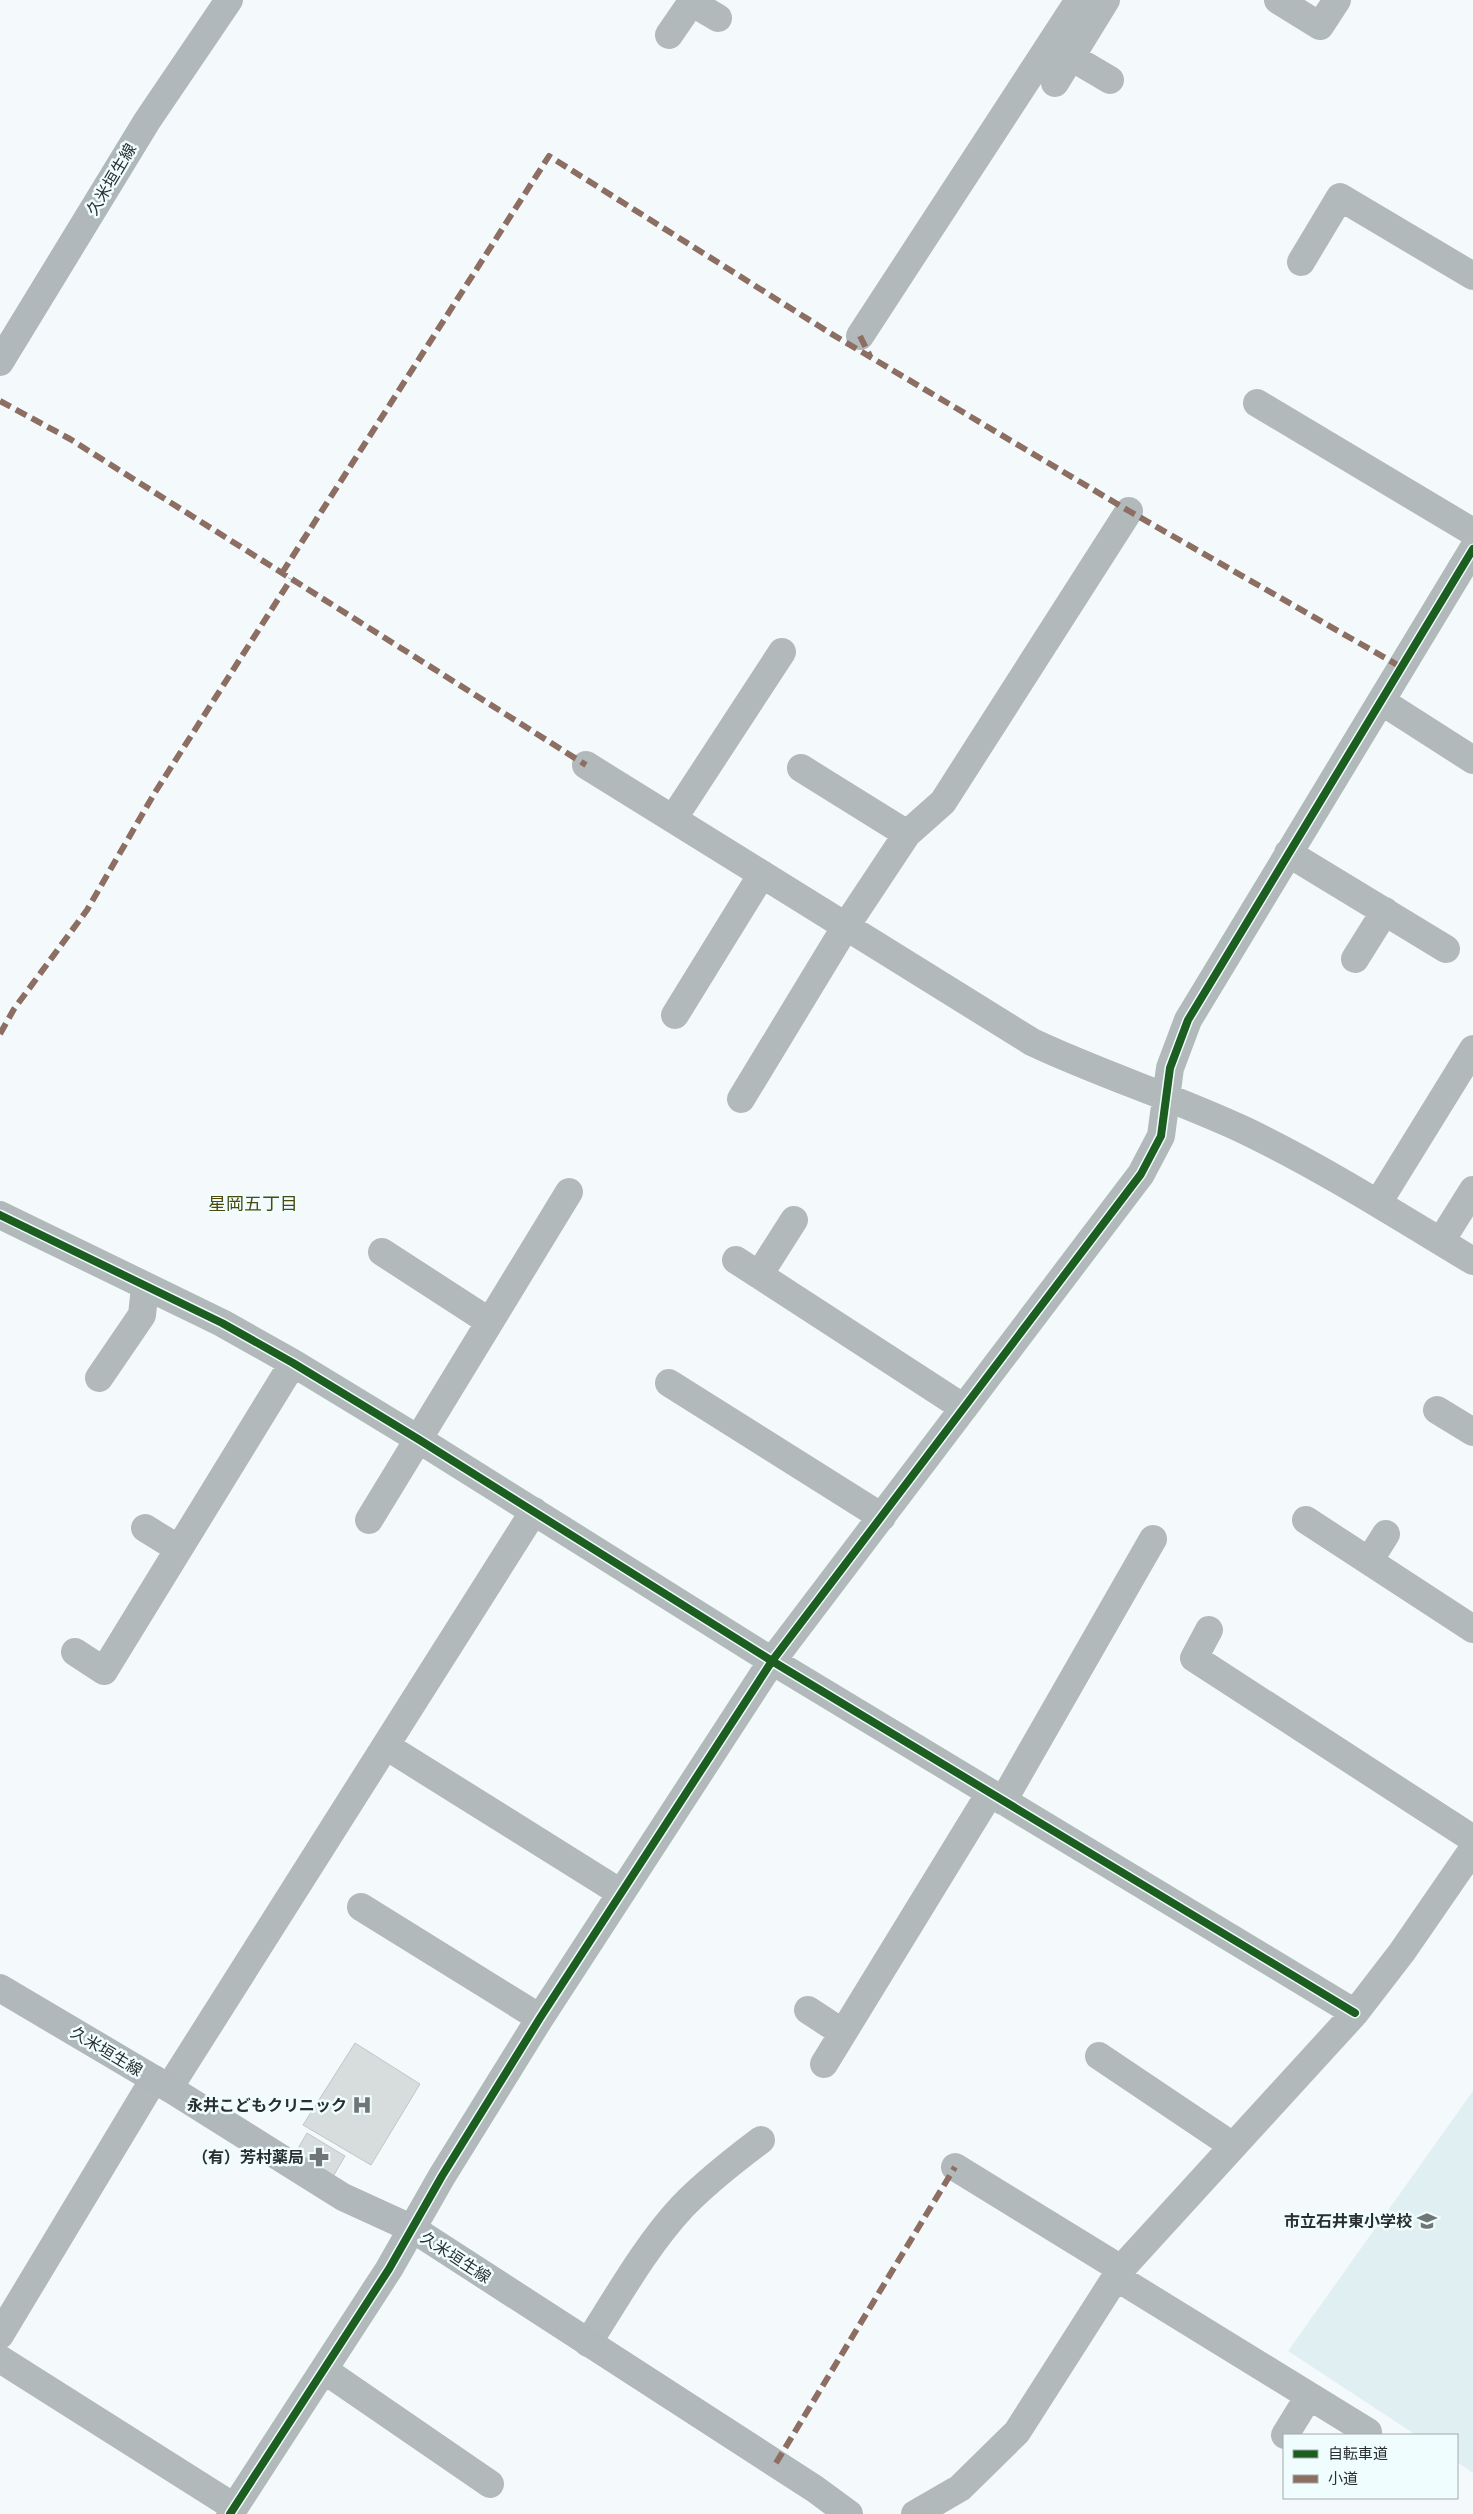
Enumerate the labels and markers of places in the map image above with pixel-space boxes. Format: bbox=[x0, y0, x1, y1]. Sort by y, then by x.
hospital icon: 永井こどもクリニック bbox=[351, 2094, 373, 2116]
place label: 永井こどもクリニック bbox=[187, 2096, 347, 2117]
pharmacy icon: （有）芳村薬局 bbox=[308, 2146, 330, 2168]
place label: （有）芳村薬局 bbox=[192, 2148, 304, 2169]
school or university icon: 市立石井東小学校 bbox=[1416, 2210, 1438, 2232]
place label: 市立石井東小学校 bbox=[1284, 2212, 1412, 2233]

